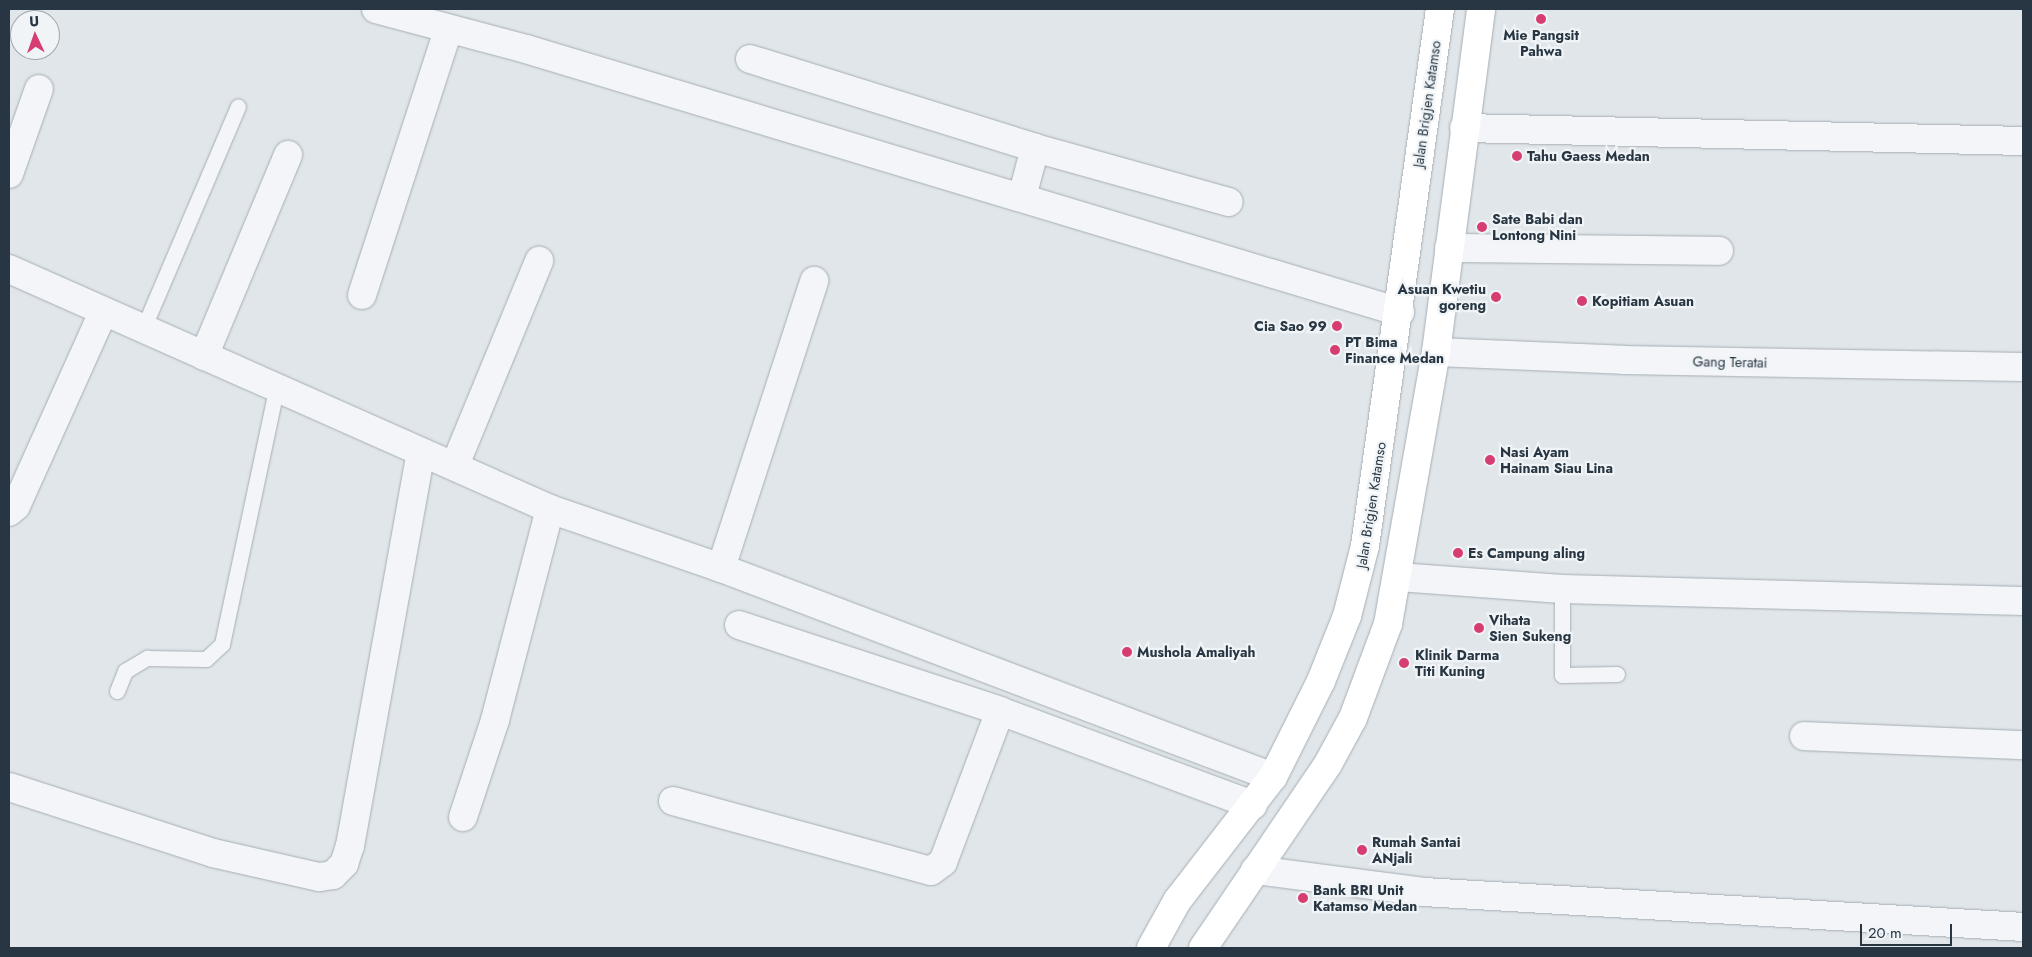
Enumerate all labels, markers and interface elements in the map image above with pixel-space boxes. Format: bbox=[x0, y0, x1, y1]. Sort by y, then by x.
north arrow bbox=[10, 10, 60, 60]
text: U bbox=[29, 11, 40, 31]
marker: Mie Pangsit Pahwa bbox=[1535, 13, 1547, 25]
place label: Mie Pangsit Pahwa bbox=[1503, 27, 1579, 59]
street label: Jalan Brigjen Katamso bbox=[1410, 40, 1444, 168]
place label: Tahu Gaess Medan bbox=[1527, 148, 1650, 164]
marker: Tahu Gaess Medan bbox=[1511, 150, 1523, 162]
place label: Sate Babi dan Lontong Nini bbox=[1492, 211, 1583, 243]
marker: Sate Babi dan Lontong Nini bbox=[1476, 221, 1488, 233]
place label: Asuan Kwetiu goreng bbox=[1398, 281, 1486, 314]
marker: Asuan Kwetiu goreng bbox=[1490, 291, 1502, 303]
place label: Kopitiam Asuan bbox=[1592, 293, 1694, 309]
marker: Kopitiam Asuan bbox=[1576, 295, 1588, 307]
place label: Cia Sao 99 bbox=[1254, 318, 1327, 334]
marker: Cia Sao 99 bbox=[1331, 320, 1343, 332]
place label: PT Bima Finance Medan bbox=[1345, 334, 1444, 367]
marker: PT Bima Finance Medan bbox=[1329, 344, 1341, 356]
street label: Gang Teratai bbox=[1693, 353, 1767, 371]
street label: Jalan Brigjen Katamso bbox=[1353, 441, 1389, 569]
place label: Nasi Ayam Hainam Siau Lina bbox=[1500, 444, 1613, 477]
marker: Nasi Ayam Hainam Siau Lina bbox=[1484, 454, 1496, 466]
place label: Es Campung aling bbox=[1468, 545, 1585, 561]
marker: Es Campung aling bbox=[1452, 547, 1464, 559]
place label: Vihata Sien Sukeng bbox=[1489, 612, 1571, 644]
marker: Vihata Sien Sukeng bbox=[1473, 622, 1485, 634]
place label: Mushola Amaliyah bbox=[1137, 644, 1255, 660]
marker: Mushola Amaliyah bbox=[1121, 646, 1133, 658]
place label: Klinik Darma Titi Kuning bbox=[1415, 647, 1499, 680]
marker: Klinik Darma Titi Kuning bbox=[1397, 656, 1411, 670]
place label: Rumah Santai ANjali bbox=[1372, 834, 1461, 866]
marker: Rumah Santai ANjali bbox=[1356, 844, 1368, 856]
place label: Bank BRI Unit Katamso Medan bbox=[1313, 882, 1417, 914]
marker: Bank BRI Unit Katamso Medan bbox=[1297, 892, 1309, 904]
scale bar bbox=[1862, 914, 1954, 946]
text: 20 m bbox=[1868, 922, 1902, 944]

